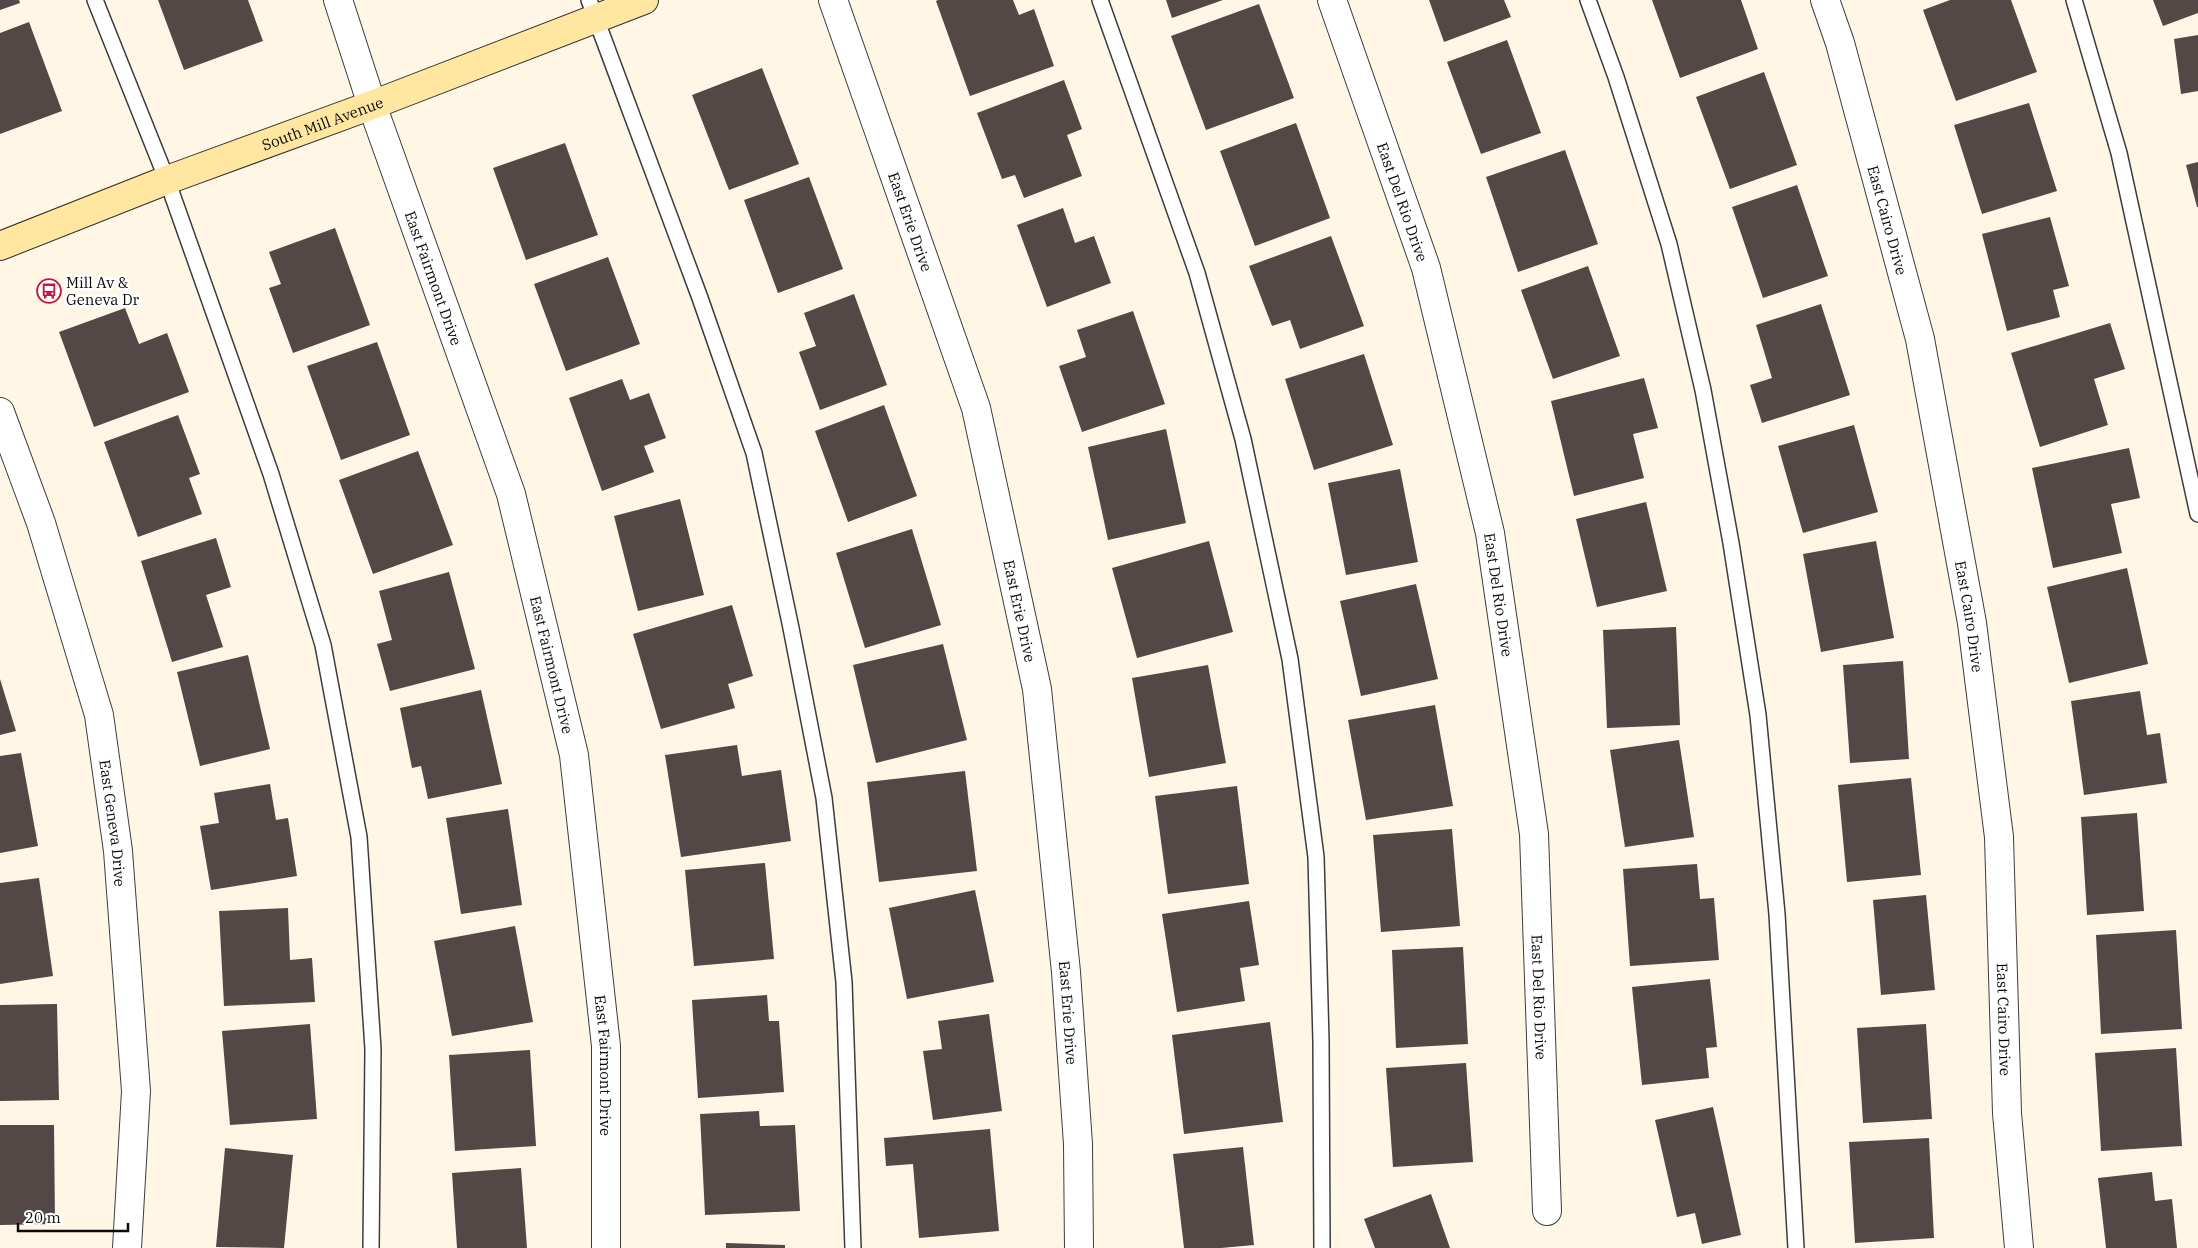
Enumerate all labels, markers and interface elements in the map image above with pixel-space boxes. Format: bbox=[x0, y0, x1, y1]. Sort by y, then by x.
street label: South Mill Avenue bbox=[259, 92, 386, 154]
street label: East Del Rio Drive bbox=[1373, 140, 1433, 264]
street label: East Cairo Drive bbox=[1864, 163, 1912, 277]
street label: East Erie Drive bbox=[885, 169, 937, 274]
street label: East Fairmont Drive bbox=[401, 208, 467, 348]
place label: Mill Av & Geneva Dr bbox=[66, 273, 140, 309]
bus stop icon: Mill Av & Geneva Dr bbox=[36, 278, 62, 304]
street label: East Del Rio Drive bbox=[1481, 531, 1517, 658]
street label: East Erie Drive bbox=[1000, 558, 1040, 664]
street label: East Cairo Drive bbox=[1951, 559, 1988, 673]
street label: East Fairmont Drive bbox=[526, 594, 578, 736]
street label: East Geneva Drive bbox=[96, 758, 130, 887]
street label: East Del Rio Drive bbox=[1528, 934, 1551, 1060]
street label: East Erie Drive bbox=[1055, 960, 1082, 1065]
street label: East Cairo Drive bbox=[1993, 963, 2015, 1076]
street label: East Fairmont Drive bbox=[591, 994, 616, 1136]
scale bar bbox=[18, 1200, 128, 1232]
text: 20 m bbox=[25, 1208, 61, 1227]

